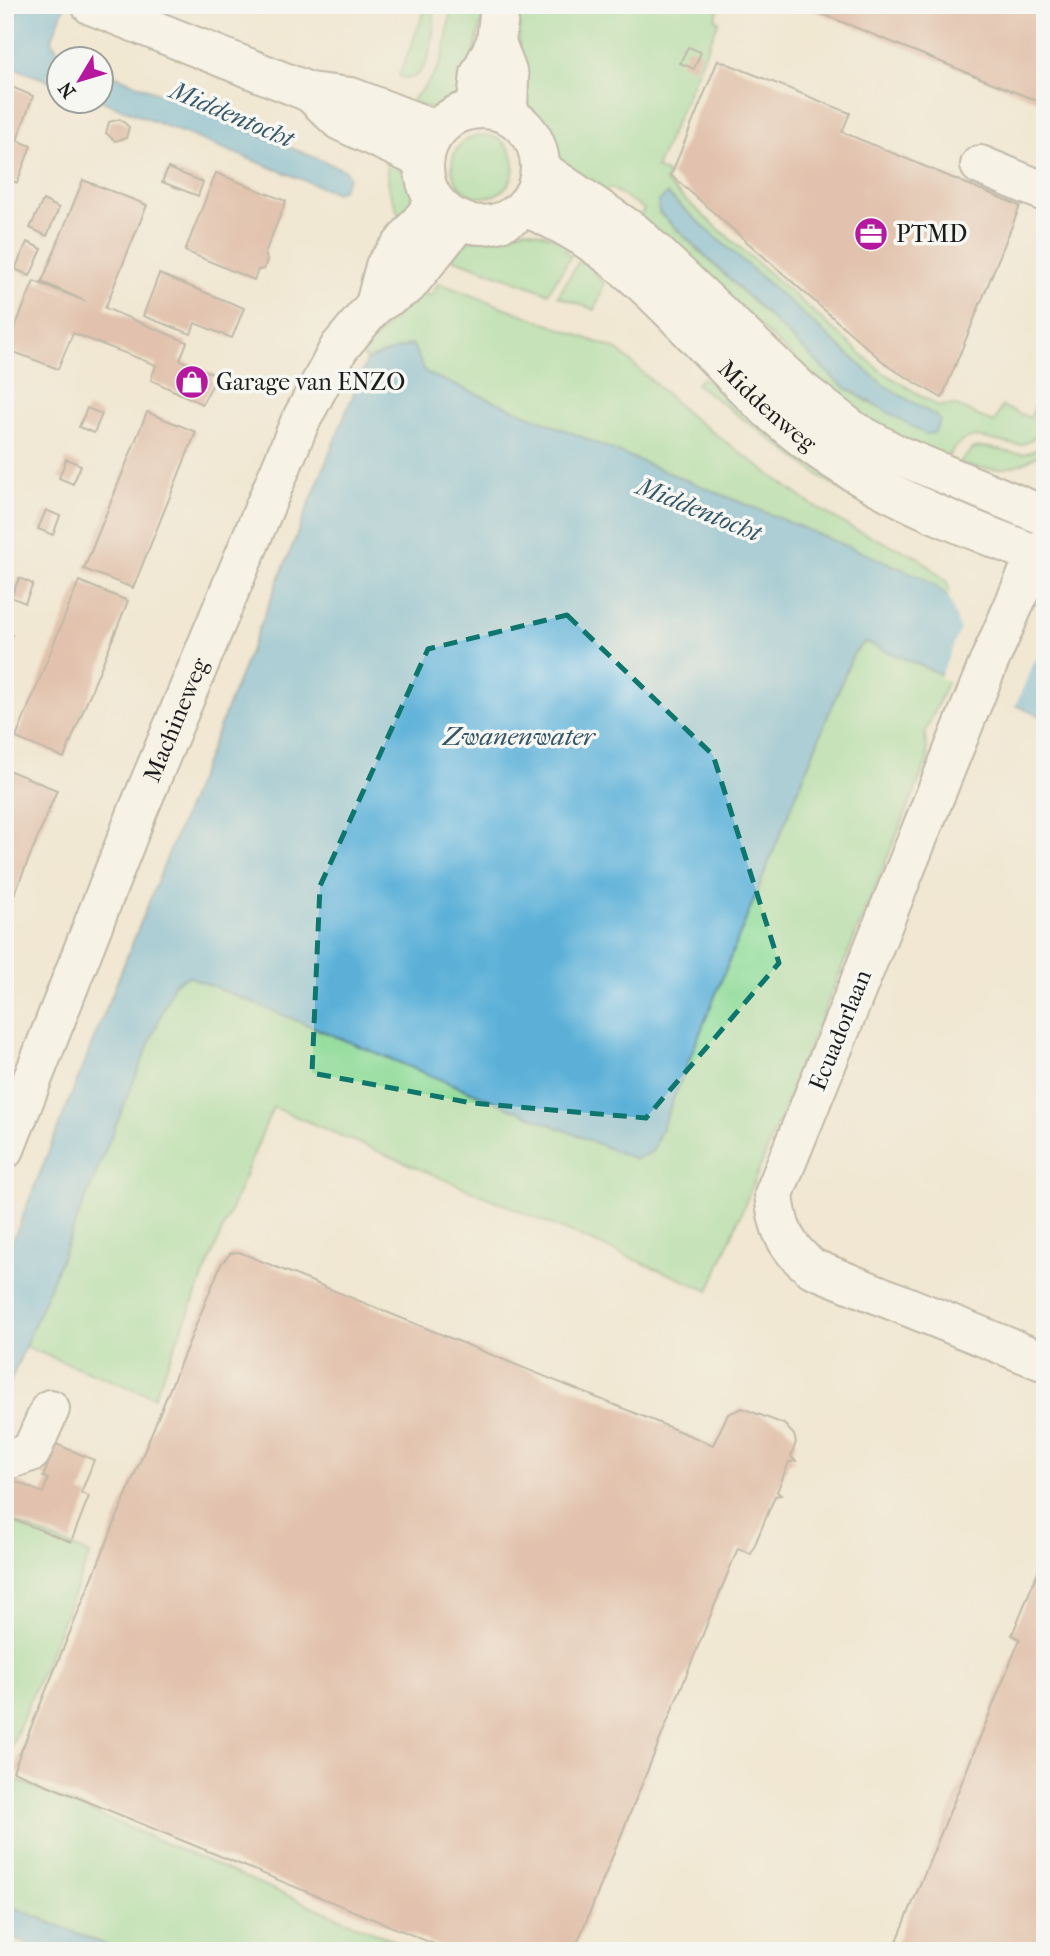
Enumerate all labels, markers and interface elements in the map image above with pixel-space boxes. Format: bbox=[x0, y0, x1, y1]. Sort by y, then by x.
north arrow bbox=[46, 46, 116, 116]
water label: Middentocht bbox=[163, 74, 300, 155]
text: N bbox=[54, 77, 80, 102]
office icon: PTMD bbox=[852, 215, 890, 253]
place label: PTMD bbox=[896, 220, 967, 248]
street label: Middenweg bbox=[713, 355, 823, 458]
shop icon: Garage van ENZO bbox=[173, 363, 211, 401]
place label: Garage van ENZO bbox=[216, 368, 405, 396]
water label: Middentocht bbox=[630, 470, 767, 549]
street label: Machineweg bbox=[138, 653, 215, 786]
water label: Zwanenwater bbox=[441, 721, 597, 752]
street label: Ecuadorlaan bbox=[803, 965, 877, 1094]

